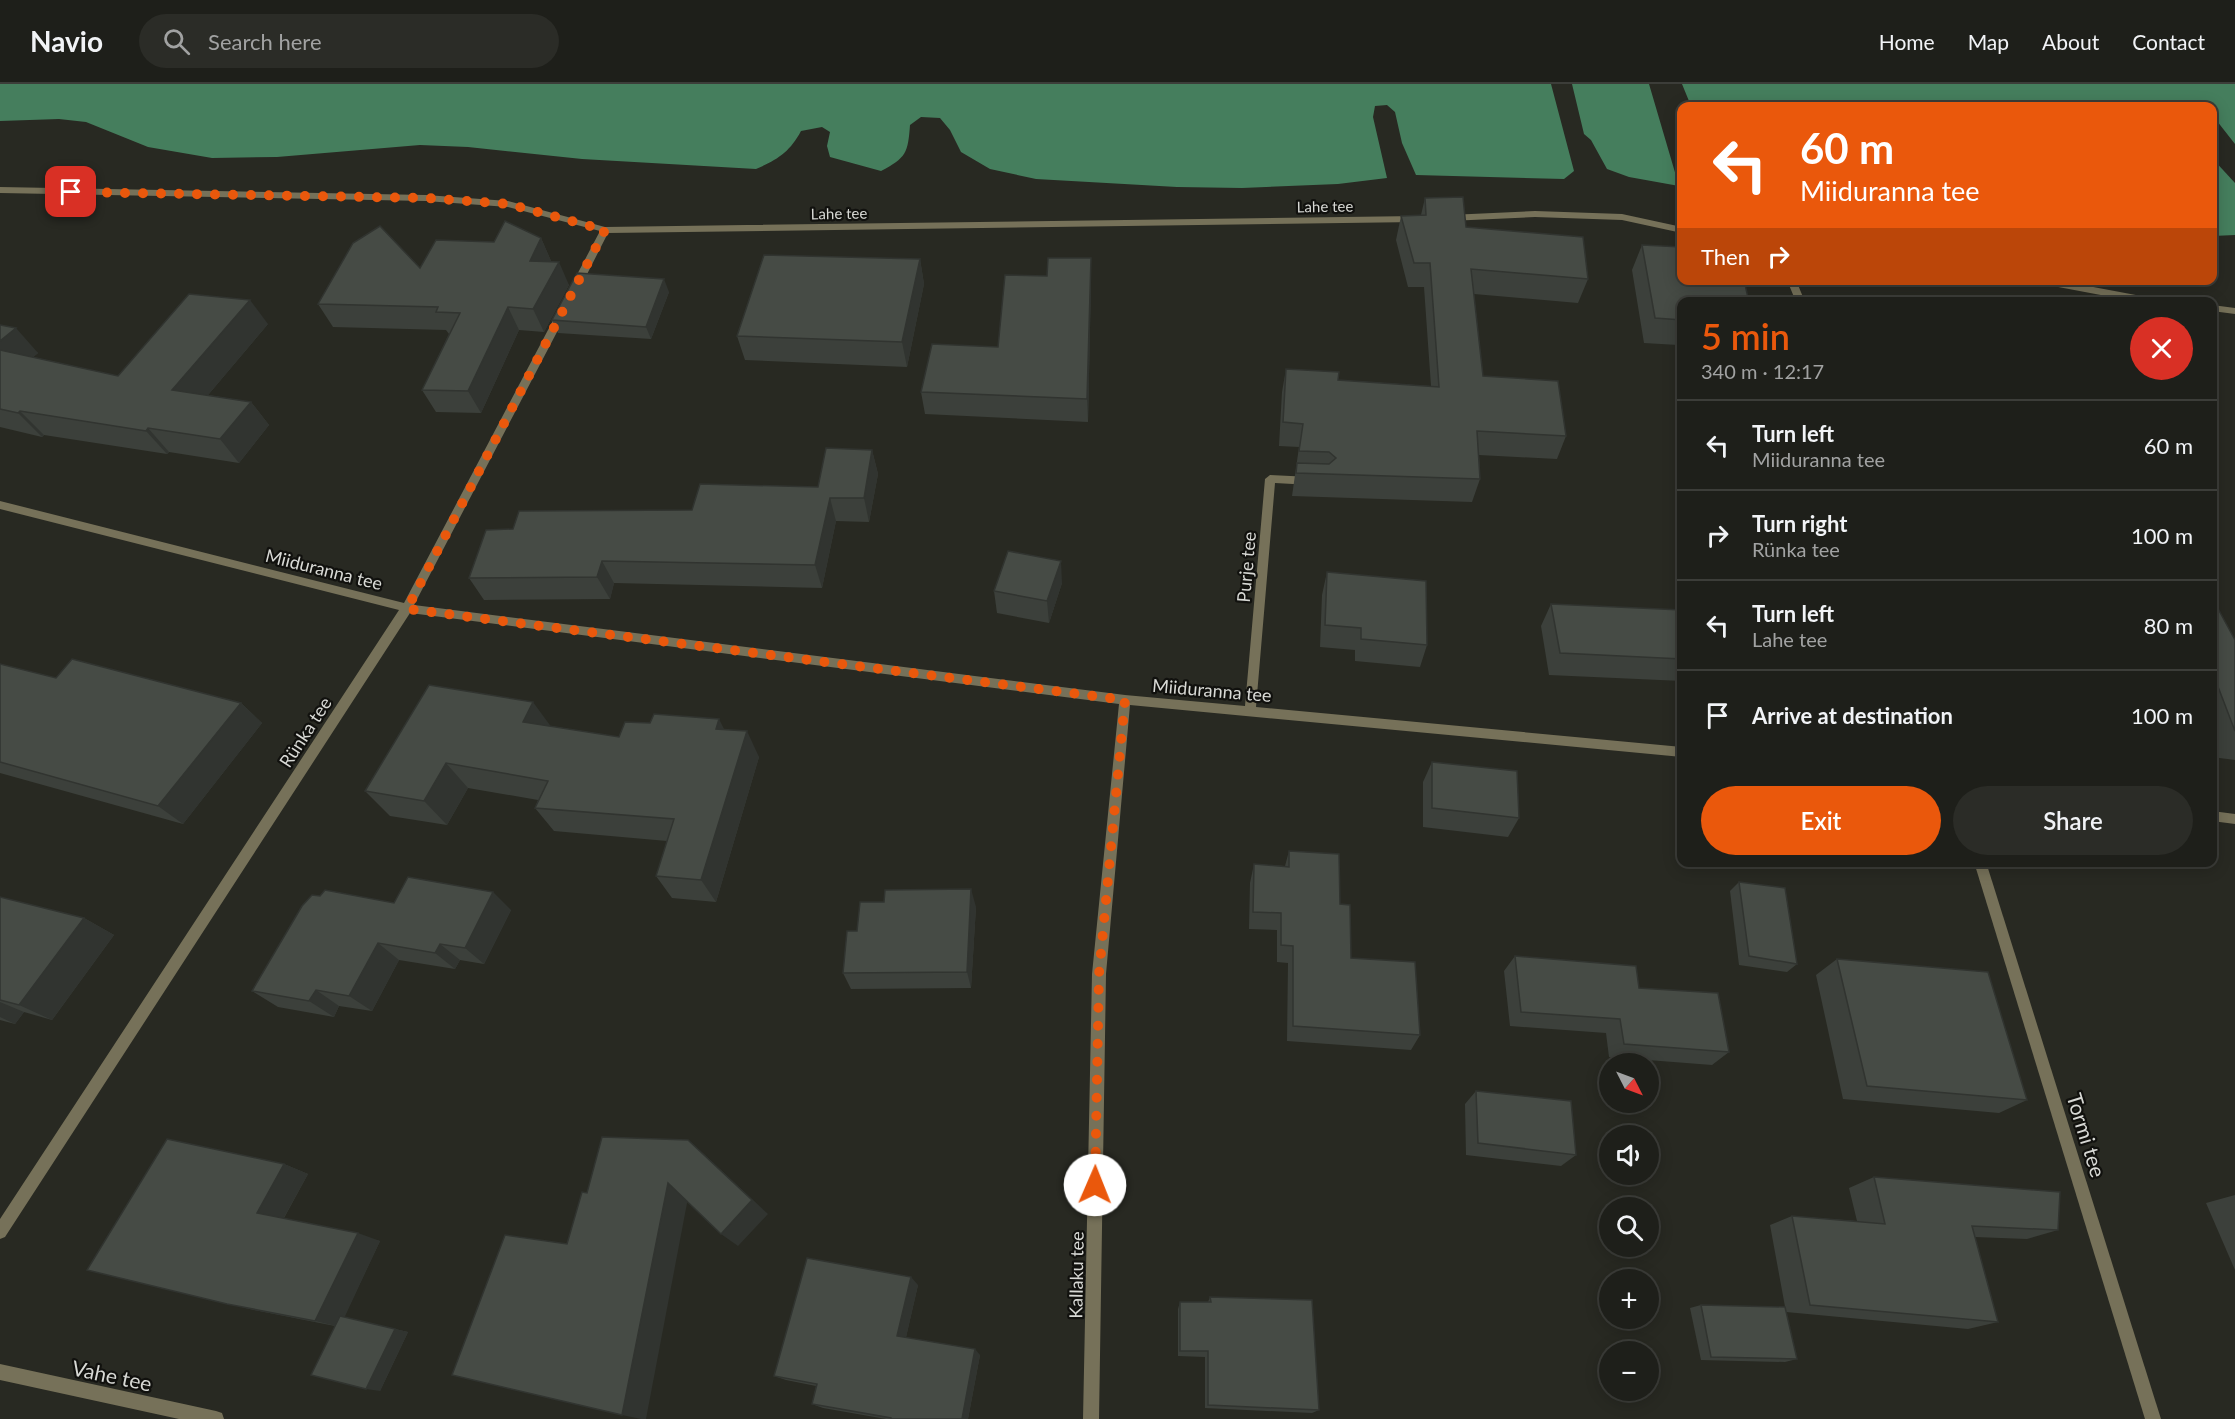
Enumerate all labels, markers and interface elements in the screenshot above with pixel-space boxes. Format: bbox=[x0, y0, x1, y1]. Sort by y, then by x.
search box bbox=[139, 14, 559, 68]
text: Navio bbox=[30, 24, 103, 58]
icon: search bbox=[160, 25, 193, 58]
text: Search here bbox=[208, 28, 322, 55]
text: Home bbox=[1879, 29, 1935, 54]
text: Map bbox=[1968, 29, 2009, 54]
text: About bbox=[2042, 29, 2099, 54]
text: Contact bbox=[2132, 29, 2205, 54]
text: 60 m bbox=[1800, 123, 1894, 173]
icon: left bbox=[1701, 126, 1779, 204]
pin bbox=[45, 166, 96, 217]
text: Miiduranna tee bbox=[1800, 174, 1980, 207]
icon: arrive bbox=[54, 175, 87, 208]
street label: Lahe tee bbox=[1297, 197, 1353, 215]
street label: Lahe tee bbox=[811, 204, 867, 222]
icon: right bbox=[1762, 240, 1795, 273]
text: Then bbox=[1701, 243, 1750, 270]
text: 5 min bbox=[1701, 314, 1790, 358]
button: close bbox=[2130, 317, 2193, 380]
text: 340 m · 12:17 bbox=[1701, 359, 1824, 383]
text: Turn left bbox=[1752, 420, 1834, 447]
icon: left bbox=[1701, 429, 1734, 462]
text: 60 m bbox=[2144, 432, 2193, 459]
text: Miiduranna tee bbox=[1752, 447, 1885, 471]
text: Turn right bbox=[1752, 510, 1847, 537]
icon: right bbox=[1701, 519, 1734, 552]
text: 100 m bbox=[2131, 522, 2193, 549]
street label: Purje tee bbox=[1232, 531, 1260, 603]
text: Rünka tee bbox=[1752, 537, 1840, 561]
street label: Miiduranna tee bbox=[263, 544, 385, 594]
text: Turn left bbox=[1752, 600, 1834, 627]
icon: left bbox=[1701, 609, 1734, 642]
text: 80 m bbox=[2144, 612, 2193, 639]
text: Lahe tee bbox=[1752, 627, 1827, 651]
street label: Miiduranna tee bbox=[1151, 674, 1273, 706]
street label: Rünka tee bbox=[274, 693, 336, 771]
icon: arrive bbox=[1701, 699, 1734, 732]
text: Arrive at destination bbox=[1752, 702, 1953, 729]
text: 100 m bbox=[2131, 702, 2193, 729]
button: Exit bbox=[1701, 786, 1941, 855]
button: Share bbox=[1953, 786, 2193, 855]
north arrow bbox=[1599, 1053, 1659, 1113]
map controls bbox=[1599, 1053, 1659, 1401]
street label: Tormi tee bbox=[2062, 1090, 2112, 1180]
button: sound bbox=[1599, 1125, 1659, 1185]
position arrow bbox=[1063, 1153, 1127, 1217]
button: search bbox=[1599, 1197, 1659, 1257]
street label: Kallaku tee bbox=[1064, 1231, 1088, 1319]
button: + bbox=[1599, 1269, 1659, 1329]
button: − bbox=[1599, 1341, 1659, 1401]
street label: Vahe tee bbox=[70, 1354, 154, 1396]

